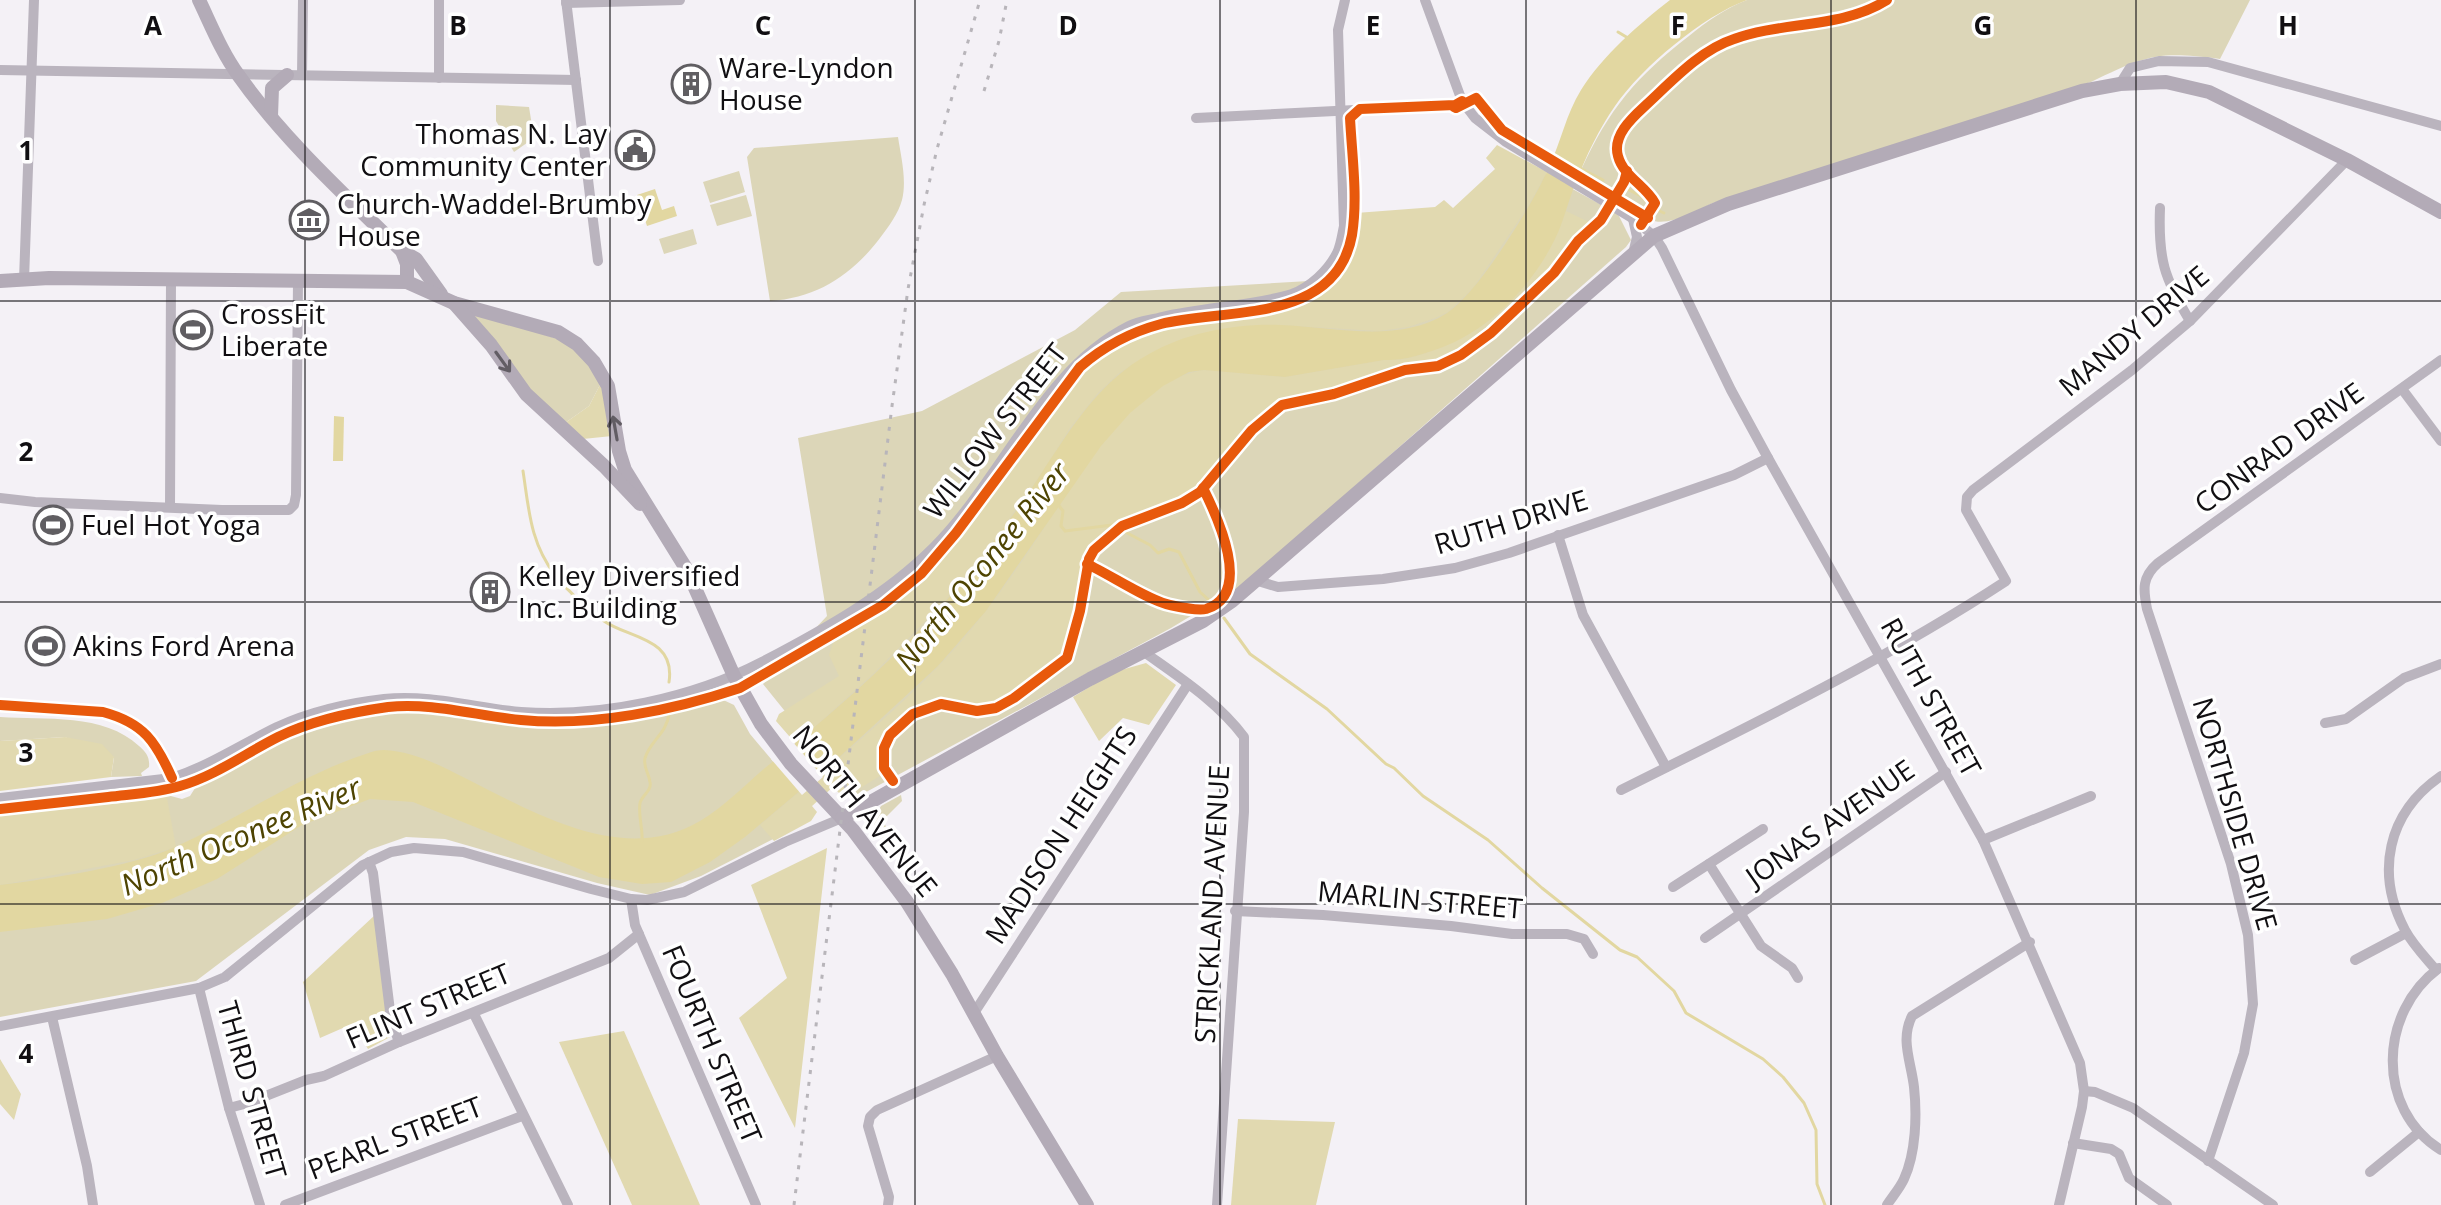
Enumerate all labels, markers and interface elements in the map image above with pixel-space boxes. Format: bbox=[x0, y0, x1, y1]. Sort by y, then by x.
text: A bbox=[144, 7, 162, 43]
text: B bbox=[449, 7, 467, 43]
text: C bbox=[755, 7, 771, 43]
text: D bbox=[1058, 7, 1078, 43]
text: E bbox=[1366, 7, 1380, 43]
text: F bbox=[1671, 7, 1685, 43]
text: G bbox=[1974, 7, 1992, 43]
text: H bbox=[2278, 7, 2298, 43]
place label: Ware-Lyndon House bbox=[719, 48, 894, 118]
building icon: Ware-Lyndon House bbox=[670, 63, 712, 105]
place label: Thomas N. Lay Community Center bbox=[360, 114, 608, 184]
public building icon: Thomas N. Lay Community Center bbox=[614, 129, 656, 171]
text: 1 bbox=[19, 132, 33, 168]
place label: Church-Waddel-Brumby House bbox=[337, 184, 652, 254]
museum icon: Church-Waddel-Brumby House bbox=[288, 199, 330, 241]
street label: MANDY DRIVE bbox=[2050, 256, 2216, 404]
place label: CrossFit Liberate bbox=[221, 294, 328, 364]
sports icon: CrossFit Liberate bbox=[172, 309, 214, 351]
street label: WILLOW STREET bbox=[914, 335, 1075, 526]
one-way arrow bbox=[495, 351, 512, 373]
street label: CONRAD DRIVE bbox=[2186, 373, 2371, 522]
one-way arrow bbox=[606, 416, 621, 442]
text: 2 bbox=[19, 433, 34, 469]
water label: North Oconee River bbox=[885, 452, 1079, 679]
street label: RUTH DRIVE bbox=[1429, 480, 1592, 562]
sports icon: Fuel Hot Yoga bbox=[32, 504, 74, 546]
place label: Fuel Hot Yoga bbox=[81, 505, 261, 543]
place label: Kelley Diversified Inc. Building bbox=[518, 556, 740, 626]
building icon: Kelley Diversified Inc. Building bbox=[469, 571, 511, 613]
street label: RUTH STREET bbox=[1873, 610, 1991, 783]
sports icon: Akins Ford Arena bbox=[24, 625, 66, 667]
place label: Akins Ford Arena bbox=[73, 626, 295, 664]
street label: NORTHSIDE DRIVE bbox=[2185, 693, 2287, 934]
street label: NORTH AVENUE bbox=[785, 717, 947, 904]
street label: MADISON HEIGHTS bbox=[976, 718, 1145, 951]
text: 3 bbox=[19, 734, 33, 770]
street label: JONAS AVENUE bbox=[1735, 750, 1921, 896]
street label: STRICKLAND AVENUE bbox=[1185, 764, 1237, 1044]
water label: North Oconee River bbox=[114, 766, 368, 905]
street label: MARLIN STREET bbox=[1316, 871, 1525, 927]
street label: FOURTH STREET bbox=[654, 939, 772, 1149]
street label: FLINT STREET bbox=[340, 953, 516, 1057]
street label: THIRD STREET bbox=[209, 996, 297, 1184]
text: 4 bbox=[19, 1035, 34, 1071]
street label: PEARL STREET bbox=[302, 1086, 488, 1188]

